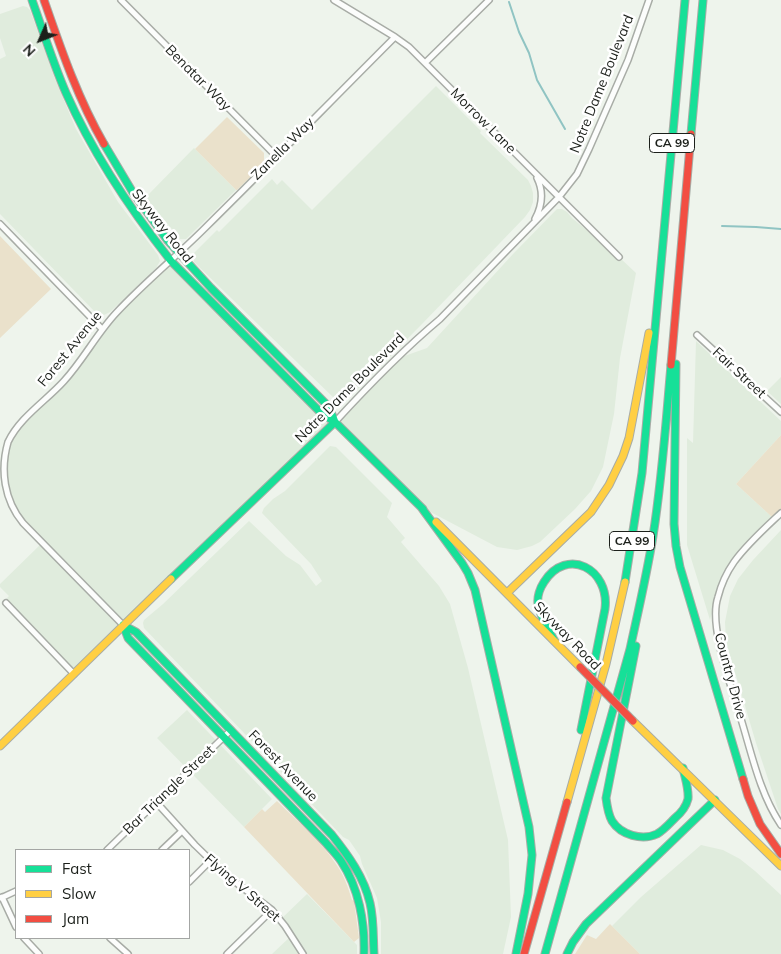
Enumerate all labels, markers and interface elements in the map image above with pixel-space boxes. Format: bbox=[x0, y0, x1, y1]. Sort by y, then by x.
street label: Notre Dame Boulevard bbox=[567, 12, 637, 156]
north arrow bbox=[15, 15, 65, 65]
text: N bbox=[19, 40, 39, 60]
street label: Benatar Way bbox=[162, 42, 234, 114]
street label: Morrow Lane bbox=[447, 85, 519, 157]
street label: Zanella Way bbox=[248, 114, 318, 184]
road number: CA 99 bbox=[650, 134, 694, 152]
street label: Skyway Road bbox=[128, 186, 196, 266]
street label: Forest Avenue bbox=[34, 308, 106, 390]
street label: Notre Dame Boulevard bbox=[292, 330, 408, 446]
street label: Fair Street bbox=[709, 344, 769, 402]
road number: CA 99 bbox=[610, 532, 654, 550]
street label: Skyway Road bbox=[530, 598, 604, 674]
street label: Country Drive bbox=[710, 631, 750, 721]
street label: Forest Avenue bbox=[245, 727, 321, 805]
street label: Bar Triangle Street bbox=[120, 742, 218, 838]
legend bbox=[15, 849, 190, 939]
street label: Flying V Street bbox=[201, 851, 283, 925]
text: Fast bbox=[62, 859, 92, 878]
text: Slow bbox=[62, 884, 96, 903]
text: Jam bbox=[62, 909, 89, 928]

